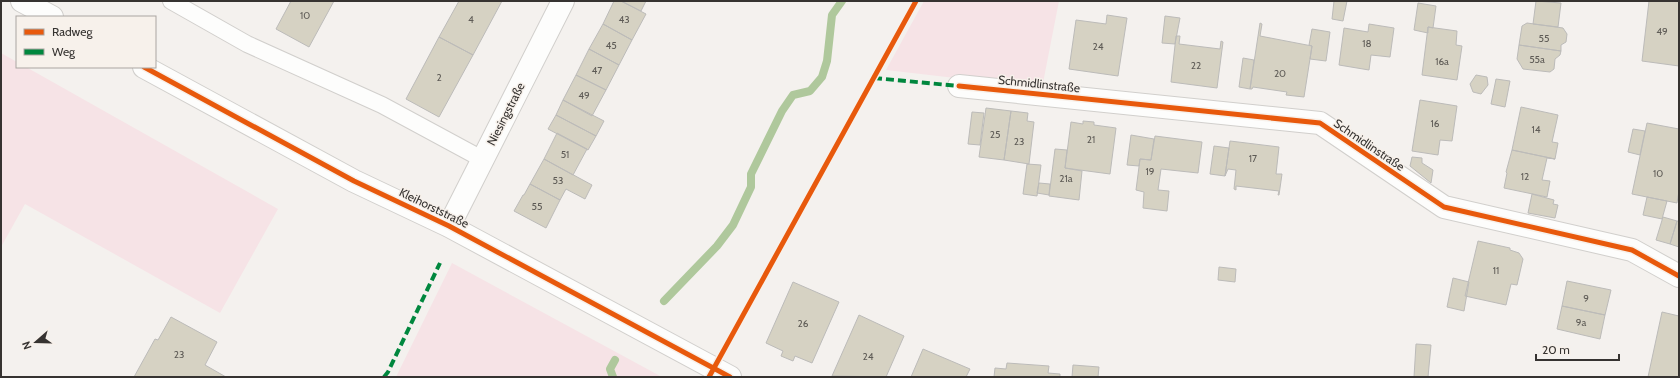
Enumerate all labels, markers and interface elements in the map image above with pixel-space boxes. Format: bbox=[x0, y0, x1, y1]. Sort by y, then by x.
house number: 10 bbox=[300, 9, 310, 22]
house number: 4 bbox=[468, 13, 474, 26]
house number: 43 bbox=[618, 13, 630, 26]
legend bbox=[16, 16, 156, 68]
text: Radweg bbox=[52, 24, 93, 39]
house number: 49 bbox=[1656, 25, 1668, 38]
house number: 55 bbox=[1539, 32, 1549, 45]
house number: 18 bbox=[1362, 37, 1372, 50]
house number: 45 bbox=[605, 39, 617, 52]
house number: 24 bbox=[1092, 40, 1104, 53]
text: Weg bbox=[52, 44, 76, 59]
house number: 55a bbox=[1529, 53, 1545, 66]
house number: 16a bbox=[1435, 55, 1449, 68]
house number: 22 bbox=[1191, 59, 1201, 72]
house number: 47 bbox=[592, 64, 602, 77]
house number: 20 bbox=[1274, 67, 1286, 80]
house number: 2 bbox=[436, 71, 442, 84]
street label: Schmidlinstraße bbox=[997, 72, 1081, 95]
street label: Niesingstraße bbox=[483, 80, 528, 148]
house number: 49 bbox=[578, 89, 590, 102]
street label: Schmidlinstraße bbox=[1331, 115, 1408, 174]
house number: 16 bbox=[1431, 117, 1440, 130]
house number: 14 bbox=[1531, 123, 1541, 136]
house number: 25 bbox=[990, 128, 1000, 141]
house number: 21 bbox=[1087, 133, 1095, 146]
house number: 23 bbox=[1014, 135, 1024, 148]
house number: 51 bbox=[561, 148, 569, 161]
house number: 17 bbox=[1249, 152, 1257, 165]
house number: 19 bbox=[1146, 165, 1155, 178]
house number: 10 bbox=[1653, 167, 1663, 180]
house number: 12 bbox=[1521, 170, 1529, 183]
house number: 21a bbox=[1059, 172, 1073, 185]
house number: 53 bbox=[553, 174, 563, 187]
street label: Kleihorststraße bbox=[397, 184, 472, 231]
house number: 55 bbox=[532, 200, 542, 213]
house number: 11 bbox=[1493, 264, 1499, 277]
house number: 9 bbox=[1583, 292, 1589, 305]
house number: 9a bbox=[1576, 316, 1586, 329]
house number: 26 bbox=[798, 317, 809, 330]
north arrow bbox=[16, 322, 56, 362]
scale bar bbox=[1536, 336, 1619, 362]
text: N bbox=[19, 339, 35, 351]
text: 20 m bbox=[1542, 342, 1570, 357]
house number: 23 bbox=[174, 348, 184, 361]
house number: 24 bbox=[862, 350, 874, 363]

